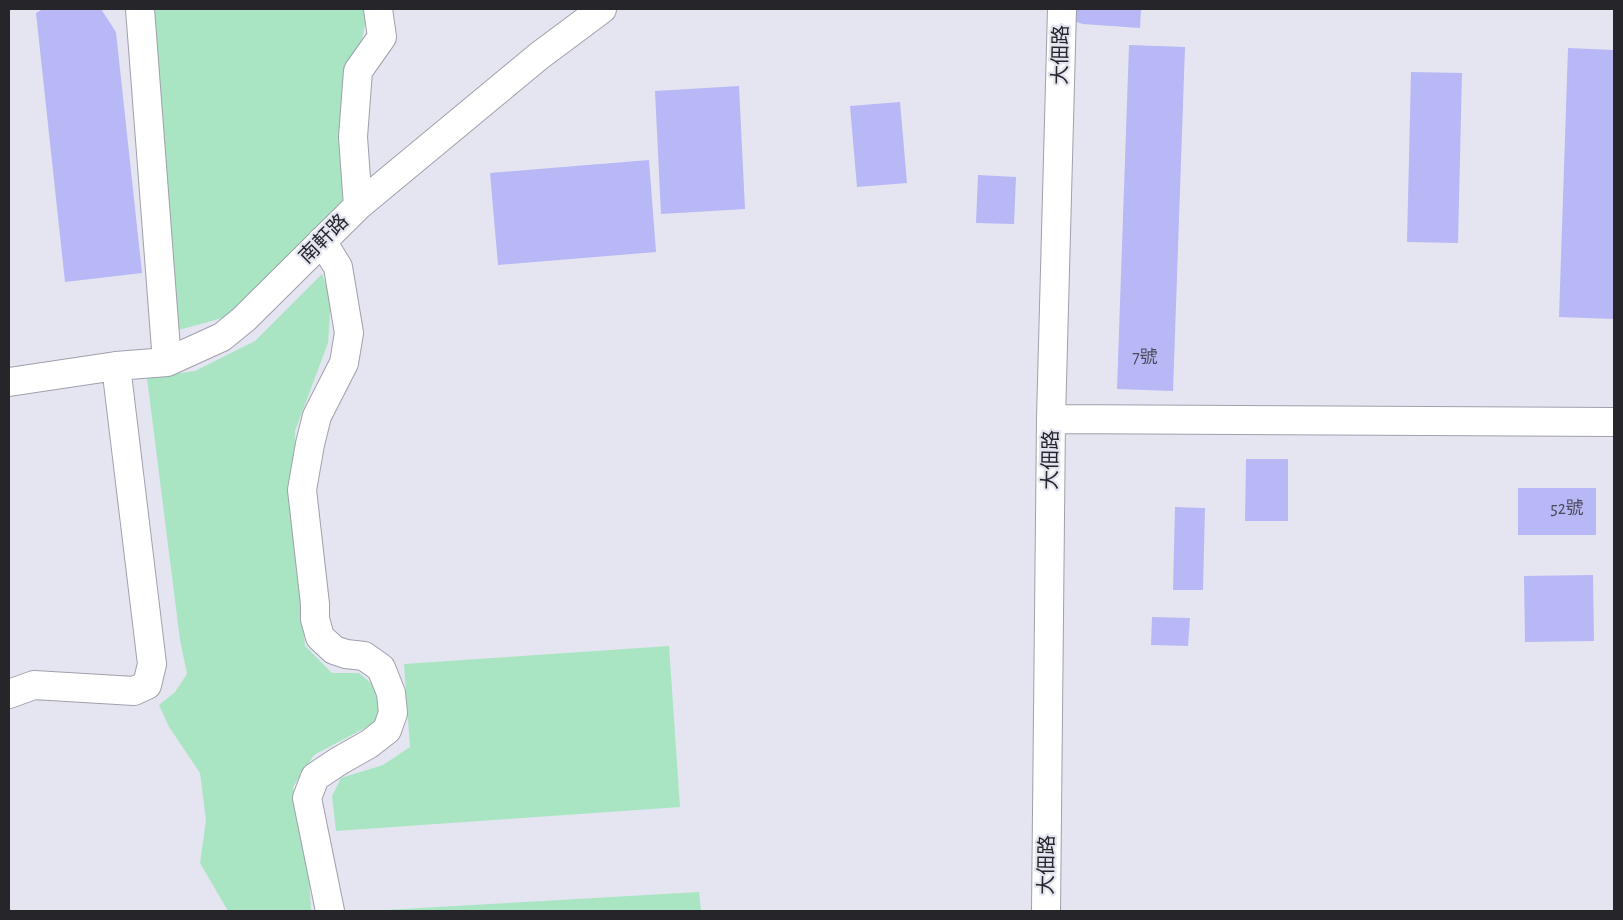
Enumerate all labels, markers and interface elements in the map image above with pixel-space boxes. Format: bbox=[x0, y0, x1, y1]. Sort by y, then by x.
street label: 大佃路 bbox=[1048, 25, 1074, 85]
street label: 南軒路 bbox=[294, 209, 354, 269]
house number: 7號 bbox=[1132, 347, 1158, 369]
street label: 大佃路 bbox=[1038, 430, 1064, 490]
house number: 52號 bbox=[1550, 498, 1584, 520]
street label: 大佃路 bbox=[1034, 835, 1060, 895]

